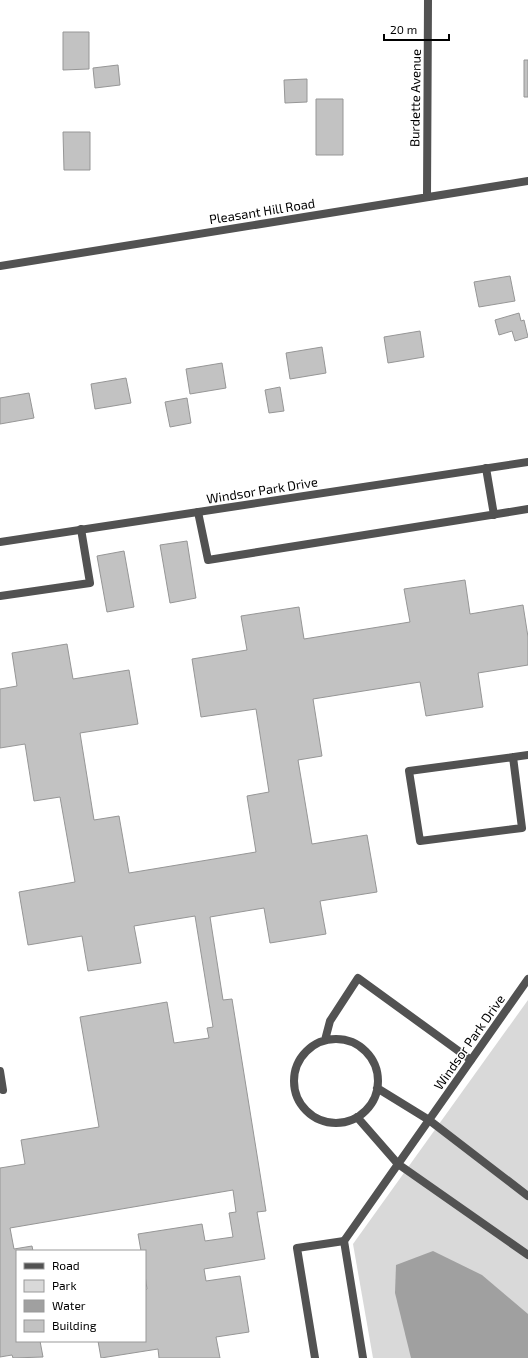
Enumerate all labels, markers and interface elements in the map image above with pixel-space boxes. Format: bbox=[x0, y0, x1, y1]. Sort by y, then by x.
scale bar bbox=[384, 16, 449, 42]
text: 20 m bbox=[390, 22, 417, 36]
street label: Burdette Avenue bbox=[406, 49, 424, 147]
street label: Pleasant Hill Road bbox=[208, 195, 316, 227]
street label: Windsor Park Drive bbox=[205, 473, 319, 507]
street label: Windsor Park Drive bbox=[430, 991, 508, 1093]
legend bbox=[16, 1250, 146, 1342]
text: Road bbox=[52, 1258, 80, 1272]
text: Park bbox=[52, 1278, 77, 1292]
text: Water bbox=[52, 1298, 86, 1312]
text: Building bbox=[52, 1318, 97, 1332]

